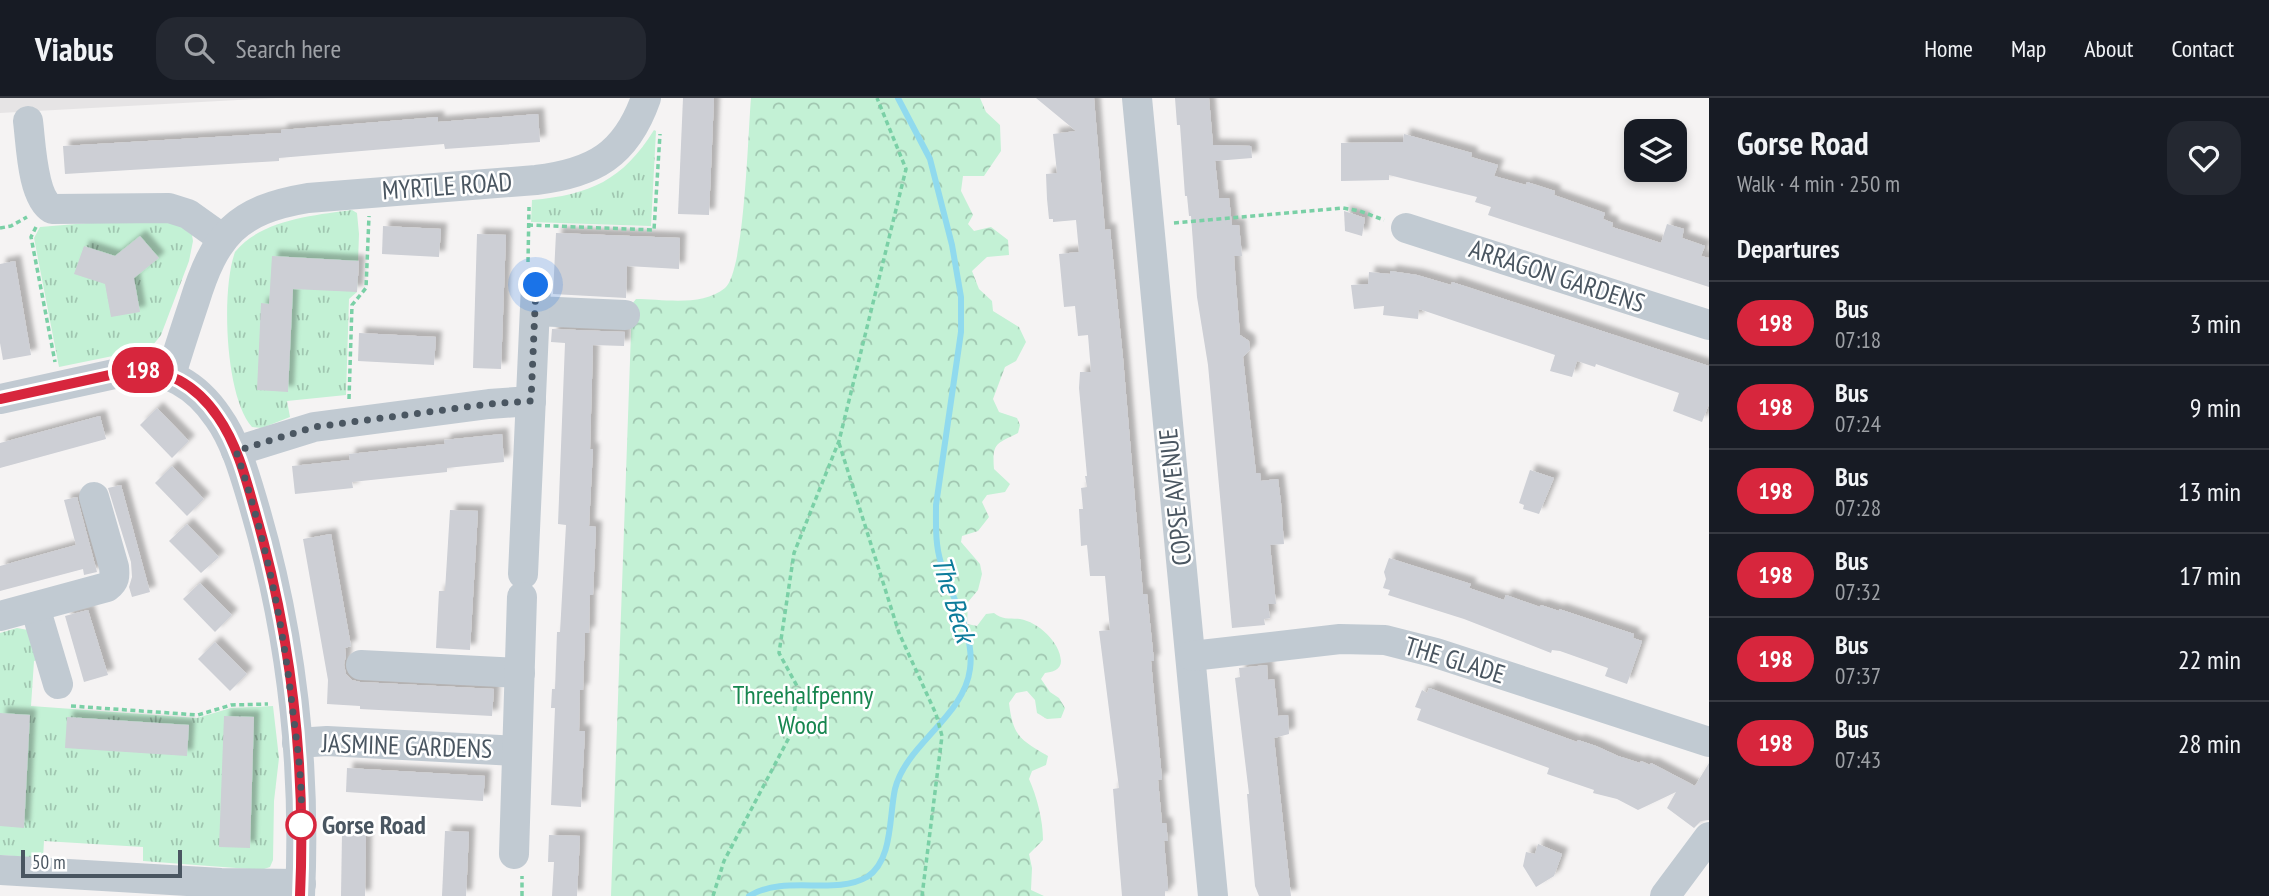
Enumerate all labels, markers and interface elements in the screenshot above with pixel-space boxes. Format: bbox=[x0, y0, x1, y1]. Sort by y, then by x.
search box bbox=[156, 17, 646, 80]
text: Viabus bbox=[35, 27, 114, 70]
icon: search bbox=[180, 29, 218, 67]
text: Search here bbox=[236, 32, 341, 65]
text: Home bbox=[1924, 33, 1973, 64]
text: Map bbox=[2011, 33, 2046, 64]
text: About bbox=[2084, 33, 2133, 64]
text: Contact bbox=[2171, 33, 2234, 64]
map controls bbox=[1624, 119, 1687, 182]
button: layers bbox=[1624, 119, 1687, 182]
text: Gorse Road bbox=[1737, 121, 1869, 164]
button: heart bbox=[2167, 121, 2241, 195]
street label: MYRTLE ROAD bbox=[381, 165, 513, 207]
text: Walk · 4 min · 250 m bbox=[1737, 169, 1900, 198]
street label: ARRAGON GARDENS bbox=[1465, 232, 1649, 319]
text: Departures bbox=[1737, 232, 1840, 265]
your location bbox=[518, 267, 553, 302]
text: Bus bbox=[1835, 292, 1868, 325]
text: 198 bbox=[1758, 307, 1793, 338]
text: 3 min bbox=[2190, 307, 2241, 340]
text: 07:18 bbox=[1835, 325, 1881, 354]
line badge: 198 bbox=[103, 347, 183, 393]
text: 198 bbox=[126, 354, 160, 385]
text: Bus bbox=[1835, 376, 1868, 409]
text: 198 bbox=[1758, 391, 1793, 422]
text: 9 min bbox=[2190, 391, 2241, 424]
text: 07:24 bbox=[1835, 409, 1881, 438]
street label: COPSE AVENUE bbox=[1151, 427, 1198, 567]
text: Bus bbox=[1835, 460, 1868, 493]
text: 198 bbox=[1758, 475, 1793, 506]
text: 13 min bbox=[2178, 475, 2241, 508]
text: 07:28 bbox=[1835, 493, 1881, 522]
text: Bus bbox=[1835, 544, 1868, 577]
water label: The Beck bbox=[924, 552, 986, 649]
text: 198 bbox=[1758, 559, 1793, 590]
text: 17 min bbox=[2179, 559, 2241, 592]
text: 07:32 bbox=[1835, 577, 1881, 606]
text: Bus bbox=[1835, 628, 1868, 661]
street label: THE GLADE bbox=[1401, 629, 1509, 690]
text: 198 bbox=[1758, 643, 1793, 674]
text: 22 min bbox=[2178, 643, 2241, 676]
text: 07:37 bbox=[1835, 661, 1881, 690]
park label: Threehalfpenny Wood bbox=[733, 678, 874, 741]
text: Bus bbox=[1835, 712, 1868, 745]
street label: JASMINE GARDENS bbox=[320, 726, 493, 765]
text: 198 bbox=[1758, 727, 1793, 758]
text: 28 min bbox=[2178, 727, 2241, 760]
text: 07:43 bbox=[1835, 745, 1881, 774]
place label: Gorse Road bbox=[322, 808, 426, 841]
marker: Gorse Road bbox=[286, 810, 316, 840]
scale bar bbox=[21, 847, 182, 879]
text: 50 m bbox=[32, 850, 66, 874]

